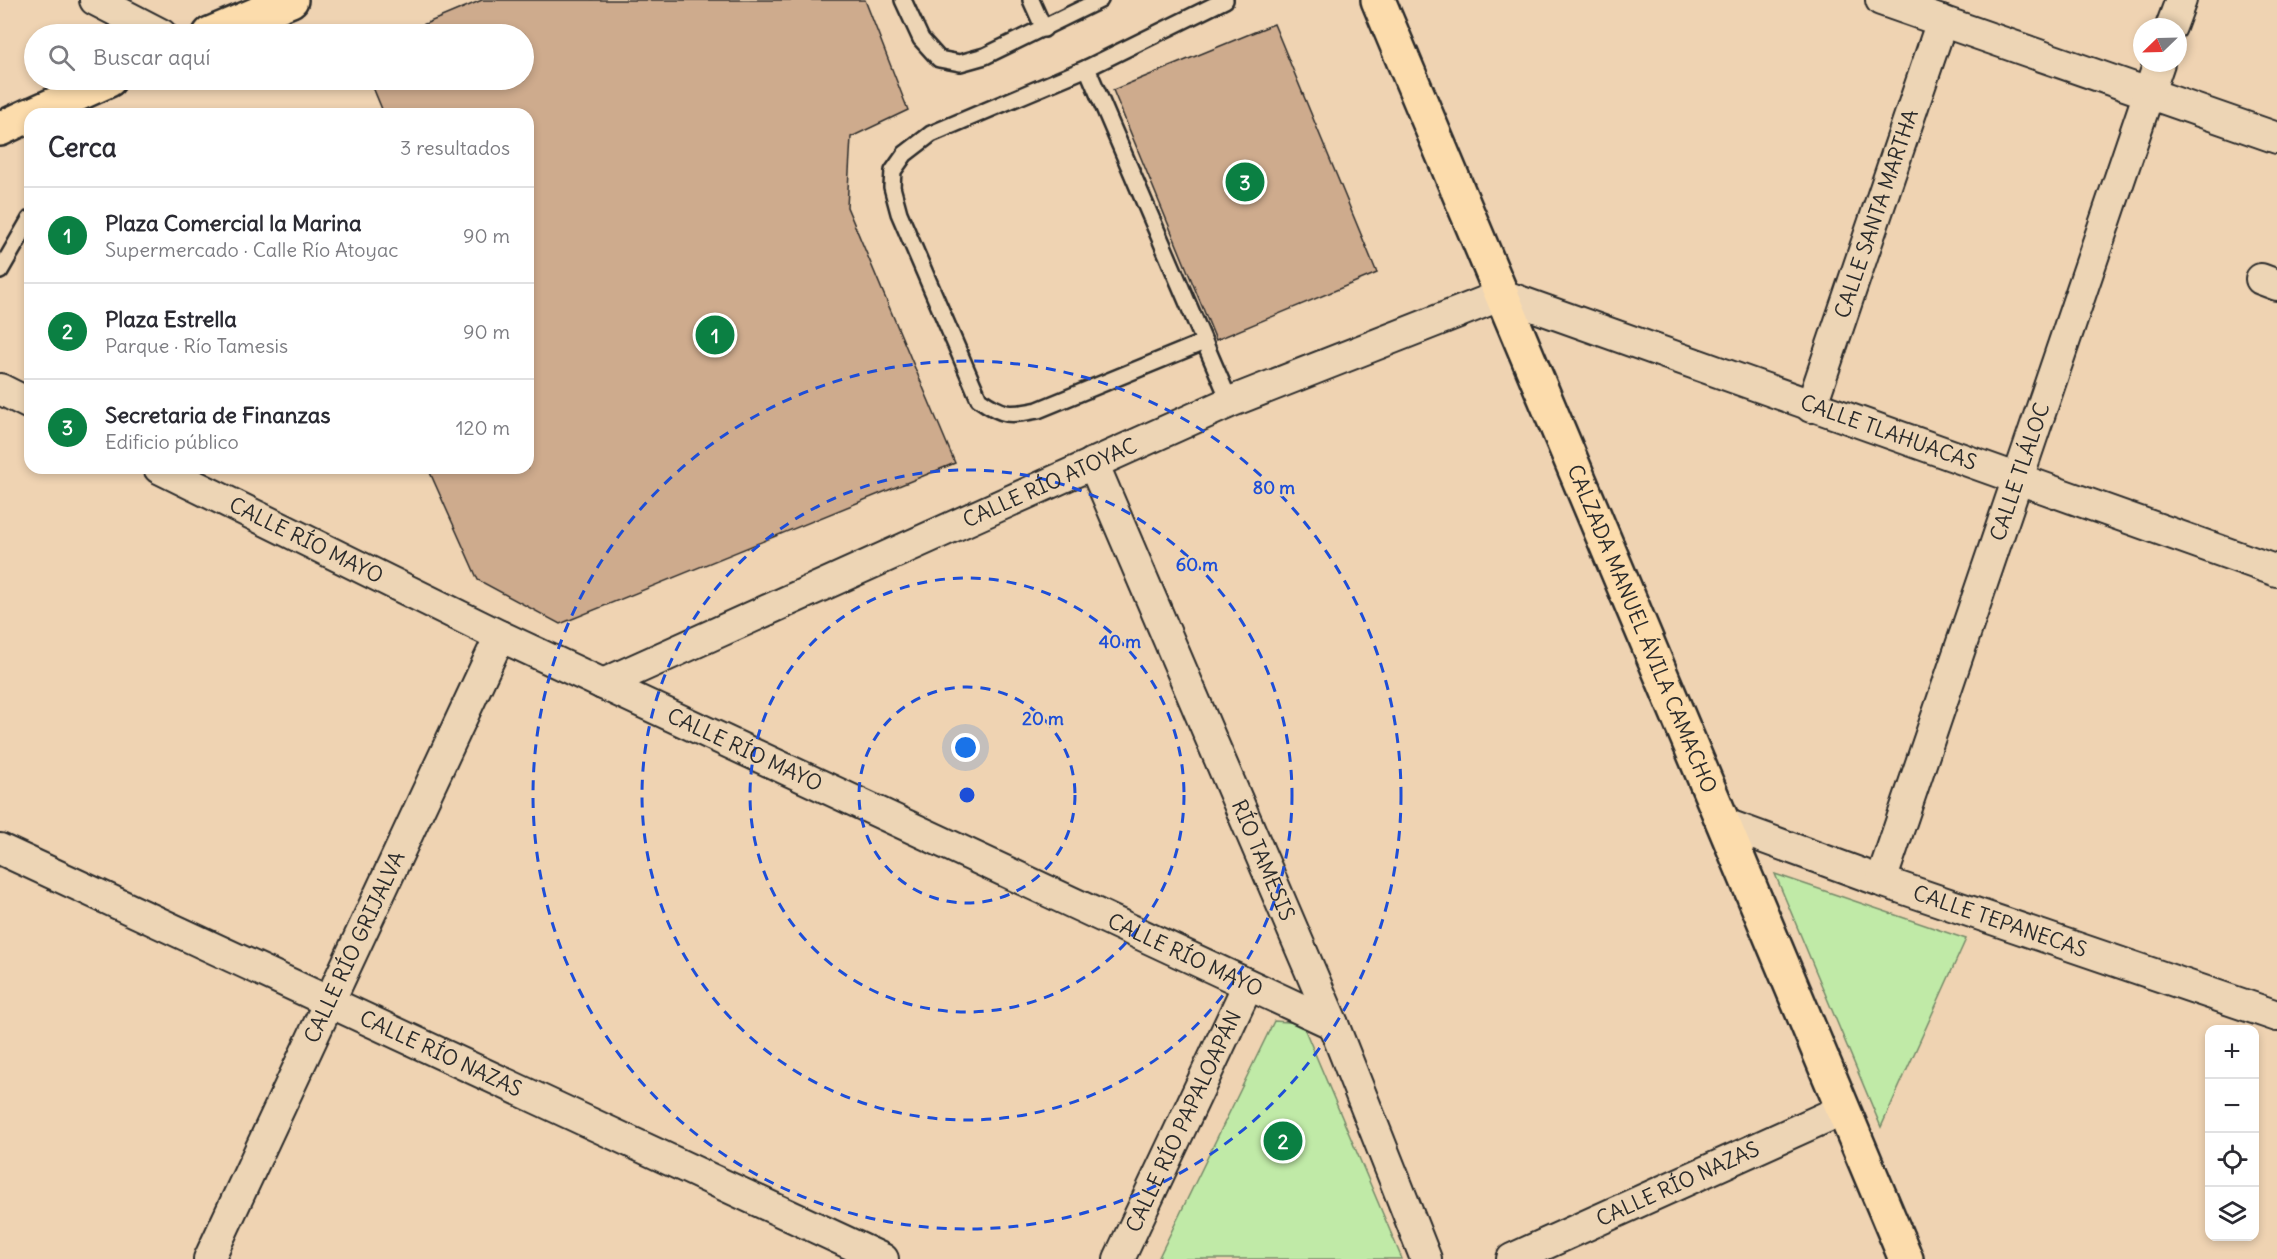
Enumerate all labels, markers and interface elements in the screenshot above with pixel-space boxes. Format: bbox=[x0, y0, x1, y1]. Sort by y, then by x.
north arrow bbox=[2133, 18, 2187, 72]
search box bbox=[24, 24, 534, 90]
icon: search bbox=[45, 41, 78, 74]
text: Buscar aquí bbox=[93, 43, 210, 71]
street label: CALLE SANTA MARTHA bbox=[1828, 106, 1924, 322]
text: Cerca bbox=[48, 131, 117, 164]
text: 3 resultados bbox=[400, 135, 510, 160]
pin: 3 bbox=[1226, 160, 1264, 204]
text: Plaza Comercial la Marina bbox=[105, 209, 361, 237]
text: 1 bbox=[64, 223, 71, 248]
text: 90 m bbox=[463, 223, 510, 248]
text: Supermercado · Calle Río Atoyac bbox=[105, 237, 398, 262]
text: Plaza Estrella bbox=[105, 305, 237, 333]
pin: 1 bbox=[696, 312, 734, 358]
text: 2 bbox=[62, 319, 73, 344]
text: 90 m bbox=[463, 319, 510, 344]
text: Parque · Río Tamesis bbox=[105, 333, 288, 358]
street label: CALLE TLAHUACAS bbox=[1797, 388, 1980, 476]
street label: CALLE TLÁLOC bbox=[1984, 399, 2056, 544]
text: Secretaria de Finanzas bbox=[105, 401, 330, 429]
text: 3 bbox=[62, 415, 73, 440]
text: 120 m bbox=[456, 415, 510, 440]
text: Edificio público bbox=[105, 429, 239, 454]
street label: CALLE RÍO ATOYAC bbox=[958, 432, 1141, 533]
street label: CALZADA MANUEL ÁVILA CAMACHO bbox=[1561, 460, 1723, 797]
text: 80 m bbox=[1253, 476, 1295, 499]
street label: CALLE RÍO MAYO bbox=[225, 491, 388, 589]
text: 60 m bbox=[1176, 553, 1218, 576]
text: 40 m bbox=[1099, 630, 1141, 653]
street label: CALLE RÍO MAYO bbox=[663, 702, 827, 797]
text: 20 m bbox=[1022, 707, 1064, 730]
your location bbox=[951, 733, 980, 762]
centre of rings bbox=[957, 785, 977, 805]
street label: RÍO TAMESIS bbox=[1226, 795, 1301, 925]
street label: CALLE RÍO GRIJALVA bbox=[298, 847, 411, 1047]
street label: CALLE TEPANECAS bbox=[1910, 879, 2091, 963]
street label: CALLE RÍO MAYO bbox=[1103, 907, 1267, 1002]
street label: CALLE RÍO NAZAS bbox=[355, 1004, 527, 1103]
street label: CALLE RÍO PAPALOAPÁN bbox=[1119, 1006, 1247, 1237]
map controls bbox=[2205, 1025, 2259, 1241]
button: + bbox=[2205, 1025, 2259, 1079]
button: − bbox=[2205, 1079, 2259, 1133]
pin: 2 bbox=[1264, 1118, 1302, 1164]
button: locate bbox=[2205, 1133, 2259, 1187]
street label: CALLE RÍO NAZAS bbox=[1592, 1135, 1763, 1232]
button: layers bbox=[2205, 1187, 2259, 1241]

